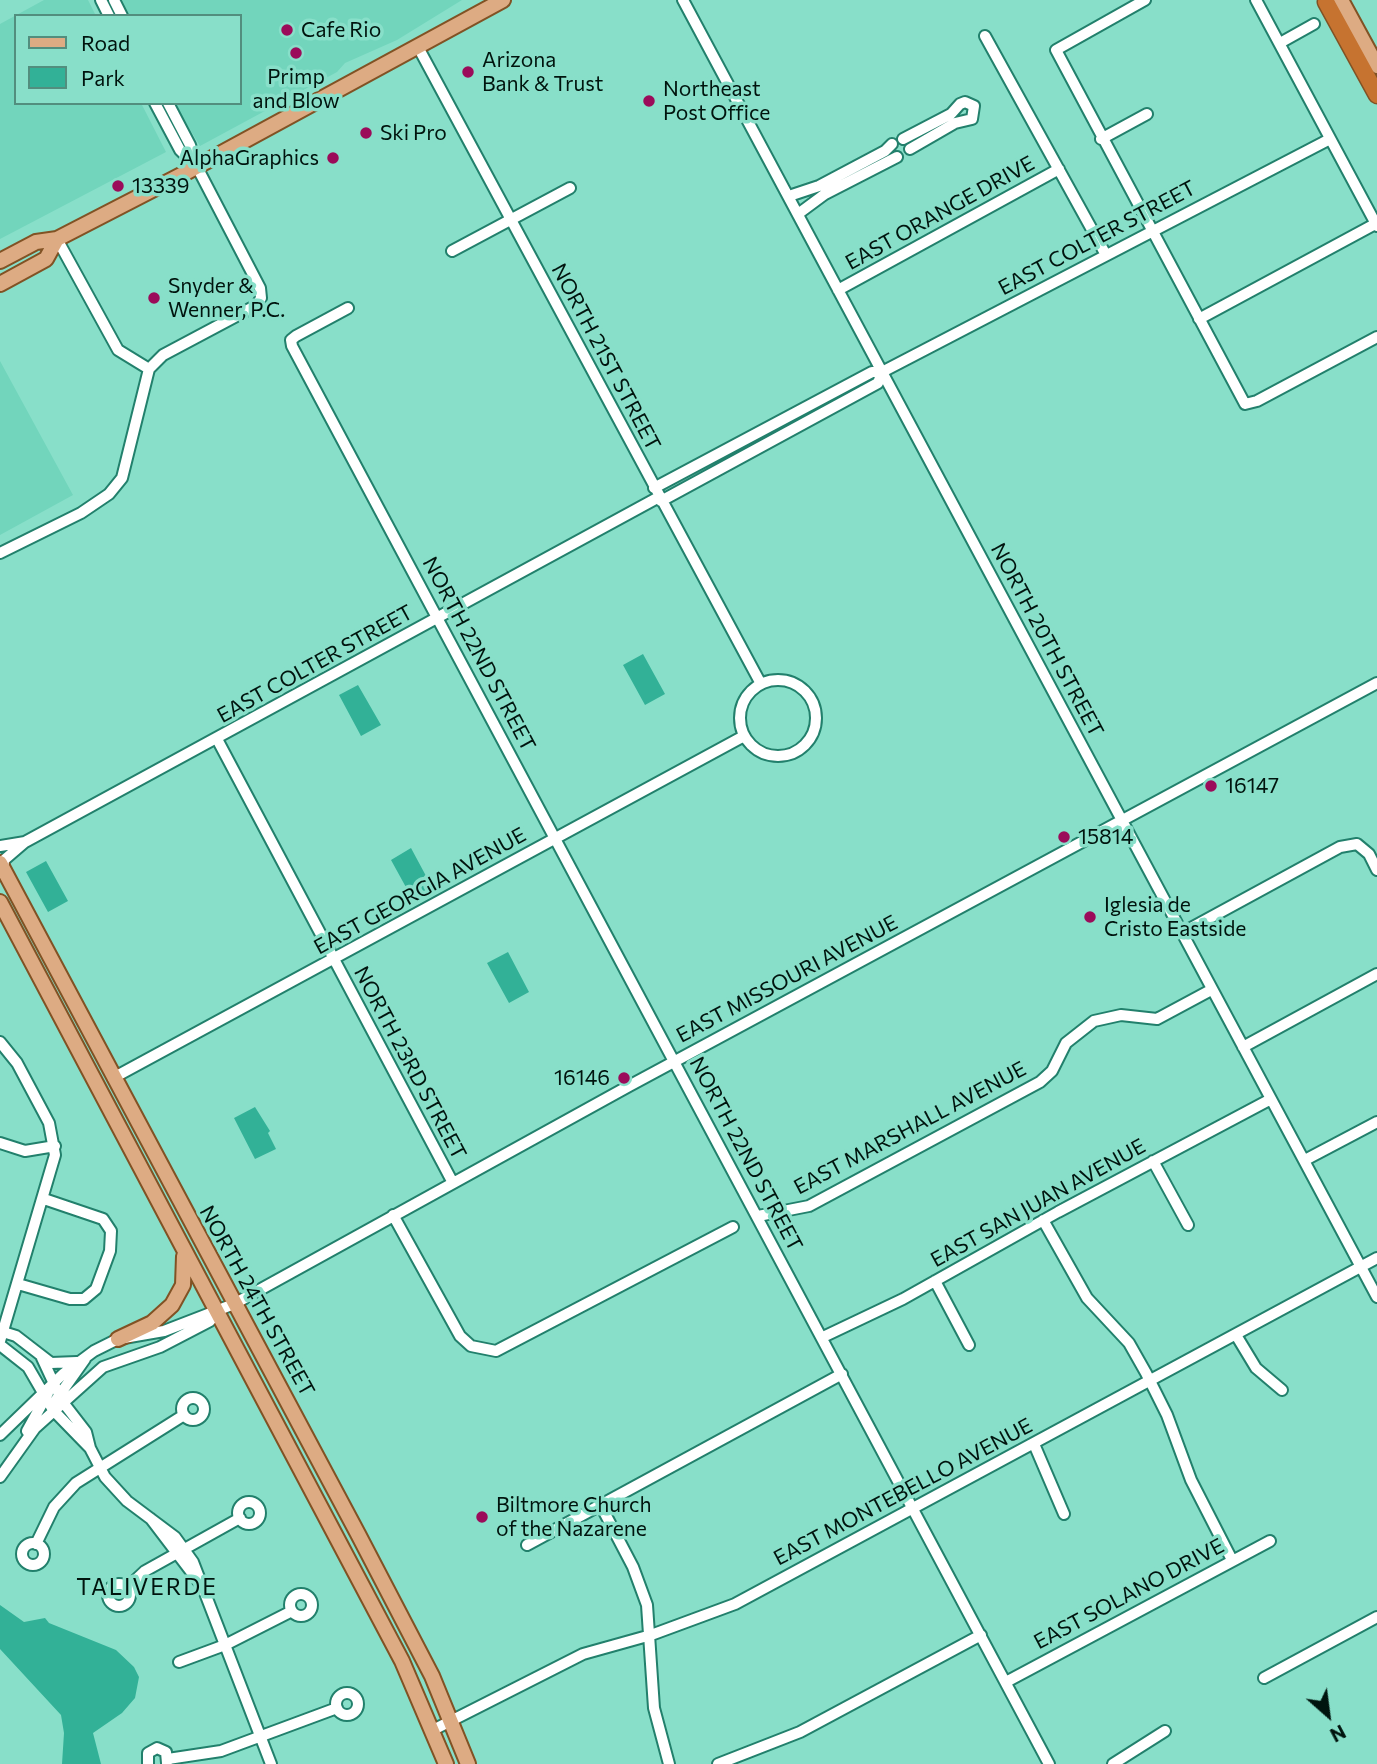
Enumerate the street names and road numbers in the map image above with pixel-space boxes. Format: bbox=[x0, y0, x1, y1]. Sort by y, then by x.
street label: EAST ORANGE DRIVE bbox=[841, 151, 1039, 275]
street label: EAST COLTER STREET bbox=[994, 175, 1200, 301]
street label: NORTH 21ST STREET bbox=[546, 259, 666, 455]
street label: NORTH 20TH STREET bbox=[985, 539, 1109, 741]
street label: NORTH 22ND STREET bbox=[417, 553, 541, 755]
street label: EAST COLTER STREET bbox=[213, 600, 417, 728]
street label: EAST GEORGIA AVENUE bbox=[310, 822, 530, 960]
street label: EAST MISSOURI AVENUE bbox=[672, 910, 902, 1048]
street label: NORTH 23RD STREET bbox=[348, 962, 472, 1164]
street label: NORTH 22ND STREET bbox=[684, 1053, 808, 1255]
street label: EAST MARSHALL AVENUE bbox=[790, 1056, 1030, 1200]
street label: EAST SAN JUAN AVENUE bbox=[926, 1133, 1150, 1273]
street label: NORTH 24TH STREET bbox=[194, 1201, 320, 1401]
street label: EAST MONTEBELLO AVENUE bbox=[769, 1413, 1037, 1571]
street label: EAST SOLANO DRIVE bbox=[1030, 1533, 1228, 1655]

